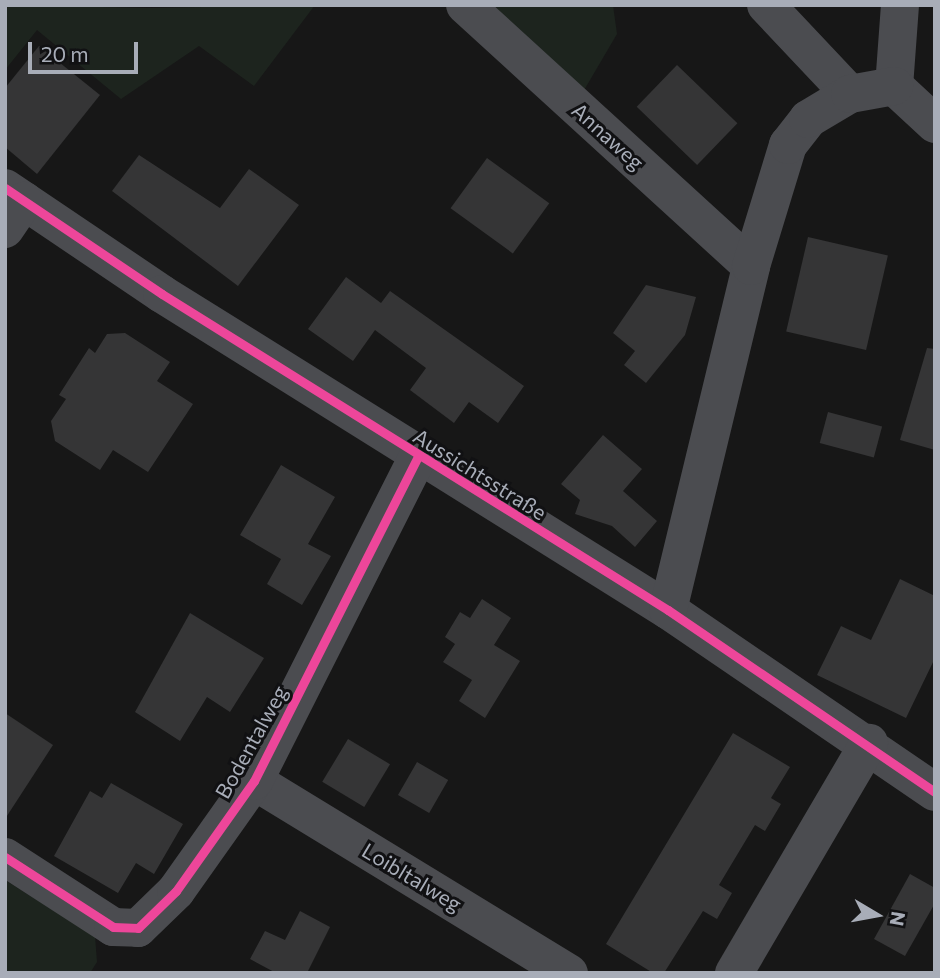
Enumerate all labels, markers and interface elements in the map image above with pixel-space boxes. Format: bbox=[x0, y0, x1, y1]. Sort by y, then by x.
scale bar bbox=[32, 28, 142, 72]
text: 20 m bbox=[41, 41, 89, 66]
street label: Annaweg bbox=[567, 97, 649, 175]
street label: Aussichtsstraße bbox=[409, 423, 551, 525]
street label: Bodentalweg bbox=[210, 681, 292, 803]
street label: Loibltalweg bbox=[358, 837, 466, 917]
north arrow bbox=[842, 880, 912, 950]
text: N bbox=[886, 910, 911, 928]

